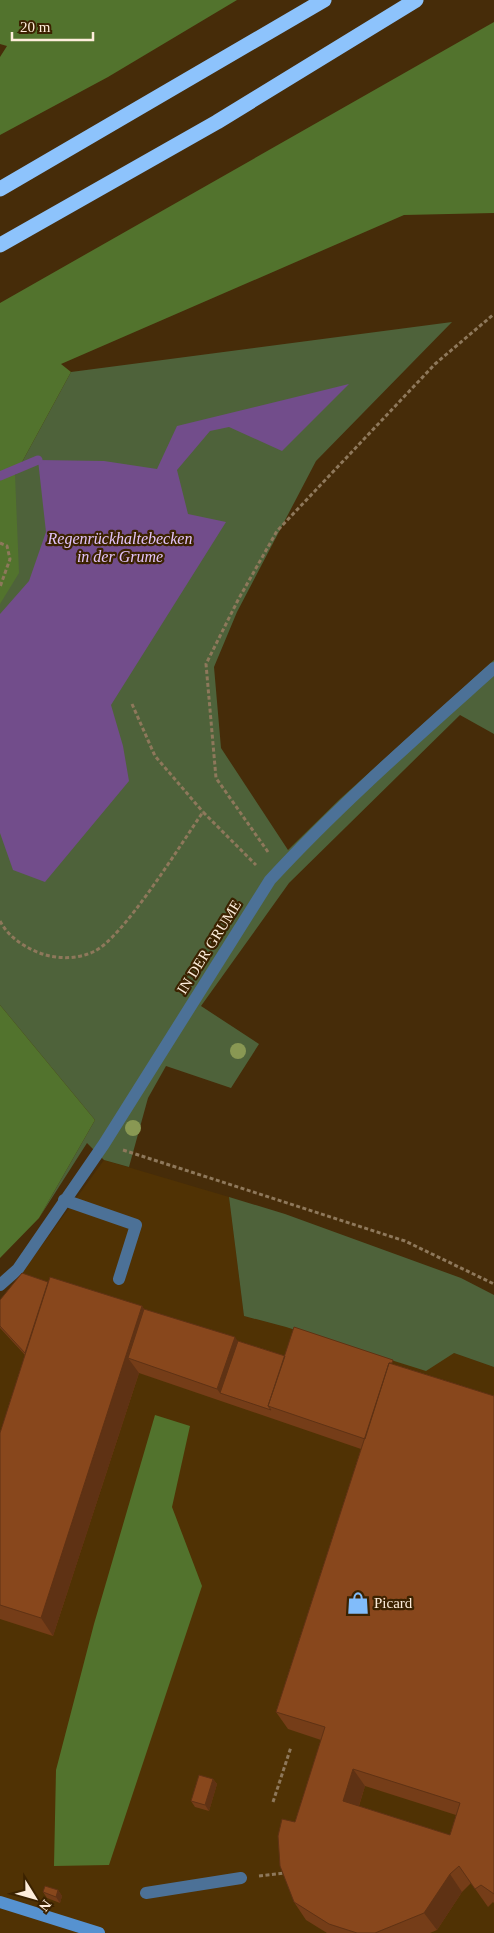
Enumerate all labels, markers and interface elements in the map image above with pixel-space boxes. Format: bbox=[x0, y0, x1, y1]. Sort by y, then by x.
scale bar bbox=[12, 10, 94, 42]
text: 20 m bbox=[20, 19, 51, 35]
water label: Regenrückhaltebecken in der Grume bbox=[47, 530, 192, 565]
street label: IN DER GRUME bbox=[174, 897, 244, 997]
shop icon: Picard bbox=[345, 1590, 371, 1616]
place label: Picard bbox=[374, 1595, 413, 1611]
north arrow bbox=[10, 1873, 60, 1923]
text: N bbox=[36, 1897, 54, 1914]

